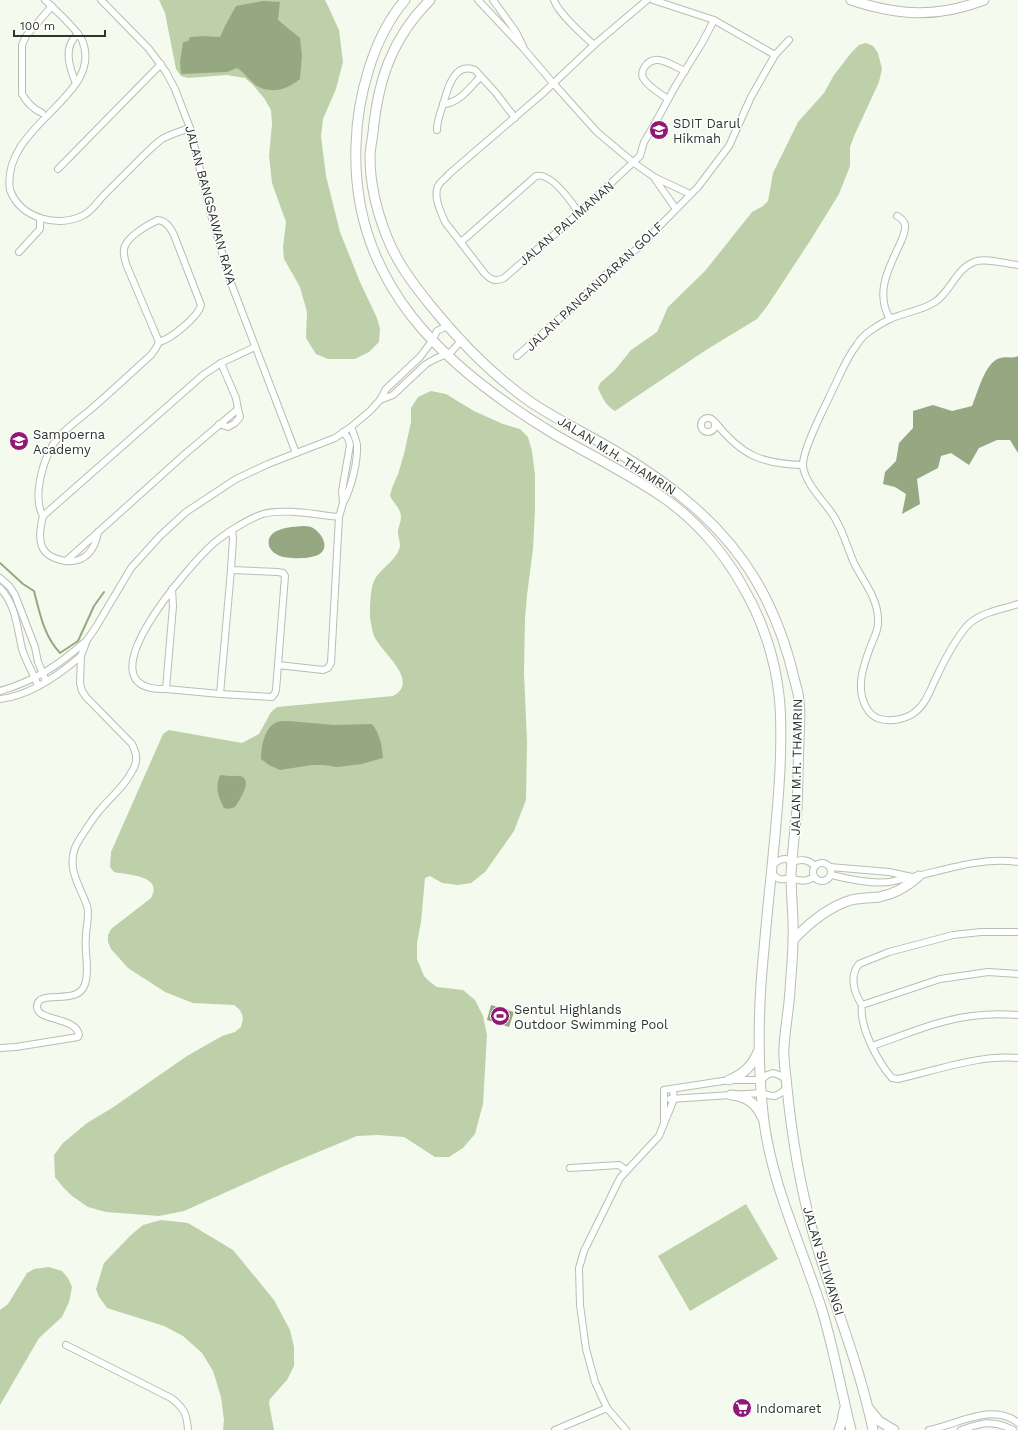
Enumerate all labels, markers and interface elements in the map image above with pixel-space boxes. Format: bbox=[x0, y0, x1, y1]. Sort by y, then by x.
scale bar bbox=[14, 12, 105, 38]
text: 100 m bbox=[20, 19, 55, 33]
place label: SDIT Darul Hikmah bbox=[673, 116, 741, 146]
school or university icon: SDIT Darul Hikmah bbox=[648, 119, 670, 141]
street label: JALAN BANGSAWAN RAYA bbox=[182, 124, 239, 287]
street label: JALAN PALIMANAN bbox=[516, 178, 617, 269]
street label: JALAN PANGANDARAN GOLF bbox=[522, 219, 666, 354]
street label: JALAN M.H. THAMRIN bbox=[555, 413, 679, 498]
place label: Sampoerna Academy bbox=[33, 427, 106, 457]
school or university icon: Sampoerna Academy bbox=[8, 430, 30, 452]
street label: JALAN M.H. THAMRIN bbox=[788, 699, 805, 835]
place label: Sentul Highlands Outdoor Swimming Pool bbox=[514, 1002, 668, 1032]
sports icon: Sentul Highlands Outdoor Swimming Pool bbox=[489, 1005, 511, 1027]
street label: JALAN SILIWANGI bbox=[800, 1205, 847, 1317]
supermarket icon: Indomaret bbox=[731, 1397, 753, 1419]
place label: Indomaret bbox=[756, 1401, 822, 1416]

